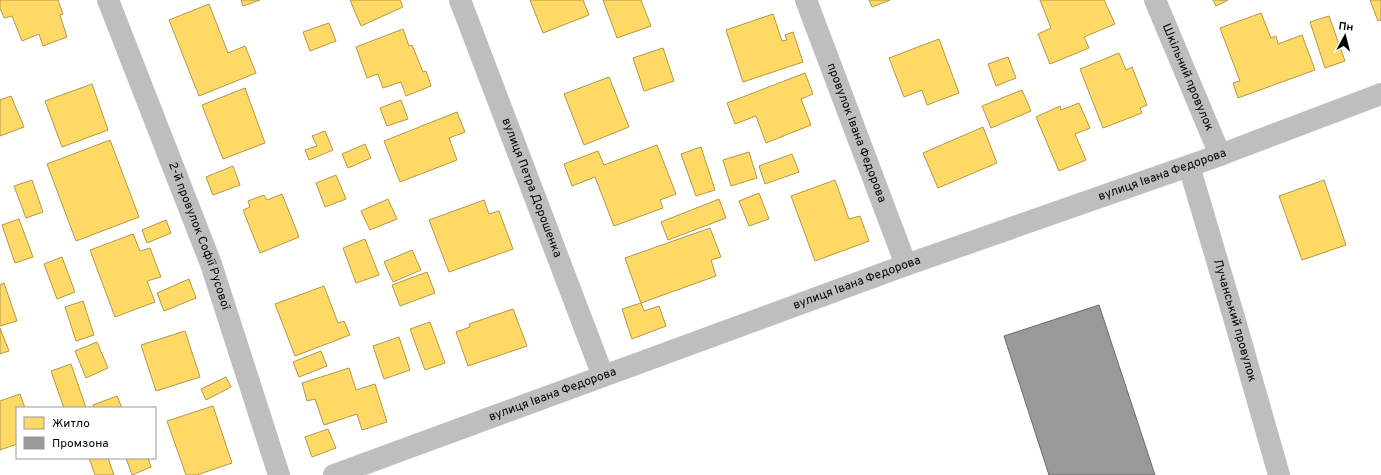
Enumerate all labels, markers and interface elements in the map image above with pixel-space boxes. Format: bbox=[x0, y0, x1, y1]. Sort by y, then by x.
north arrow bbox=[1325, 16, 1365, 56]
text: Пн bbox=[1338, 19, 1354, 35]
street label: Шкільний провулок bbox=[1158, 21, 1217, 134]
street label: провулок Івана Федорова bbox=[823, 61, 890, 205]
street label: вулиця Петра Дорошенка bbox=[498, 116, 565, 260]
street label: вулиця Івана Федорова bbox=[1096, 145, 1229, 205]
street label: 2-й провулок Софії Русової bbox=[164, 160, 234, 313]
street label: вулиця Івана Федорова bbox=[791, 253, 923, 314]
street label: Лучанський провулок bbox=[1209, 257, 1260, 384]
street label: вулиця Івана Федорова bbox=[487, 364, 619, 425]
legend bbox=[16, 407, 156, 459]
text: Житло bbox=[52, 416, 90, 432]
text: Промзона bbox=[52, 436, 109, 452]

